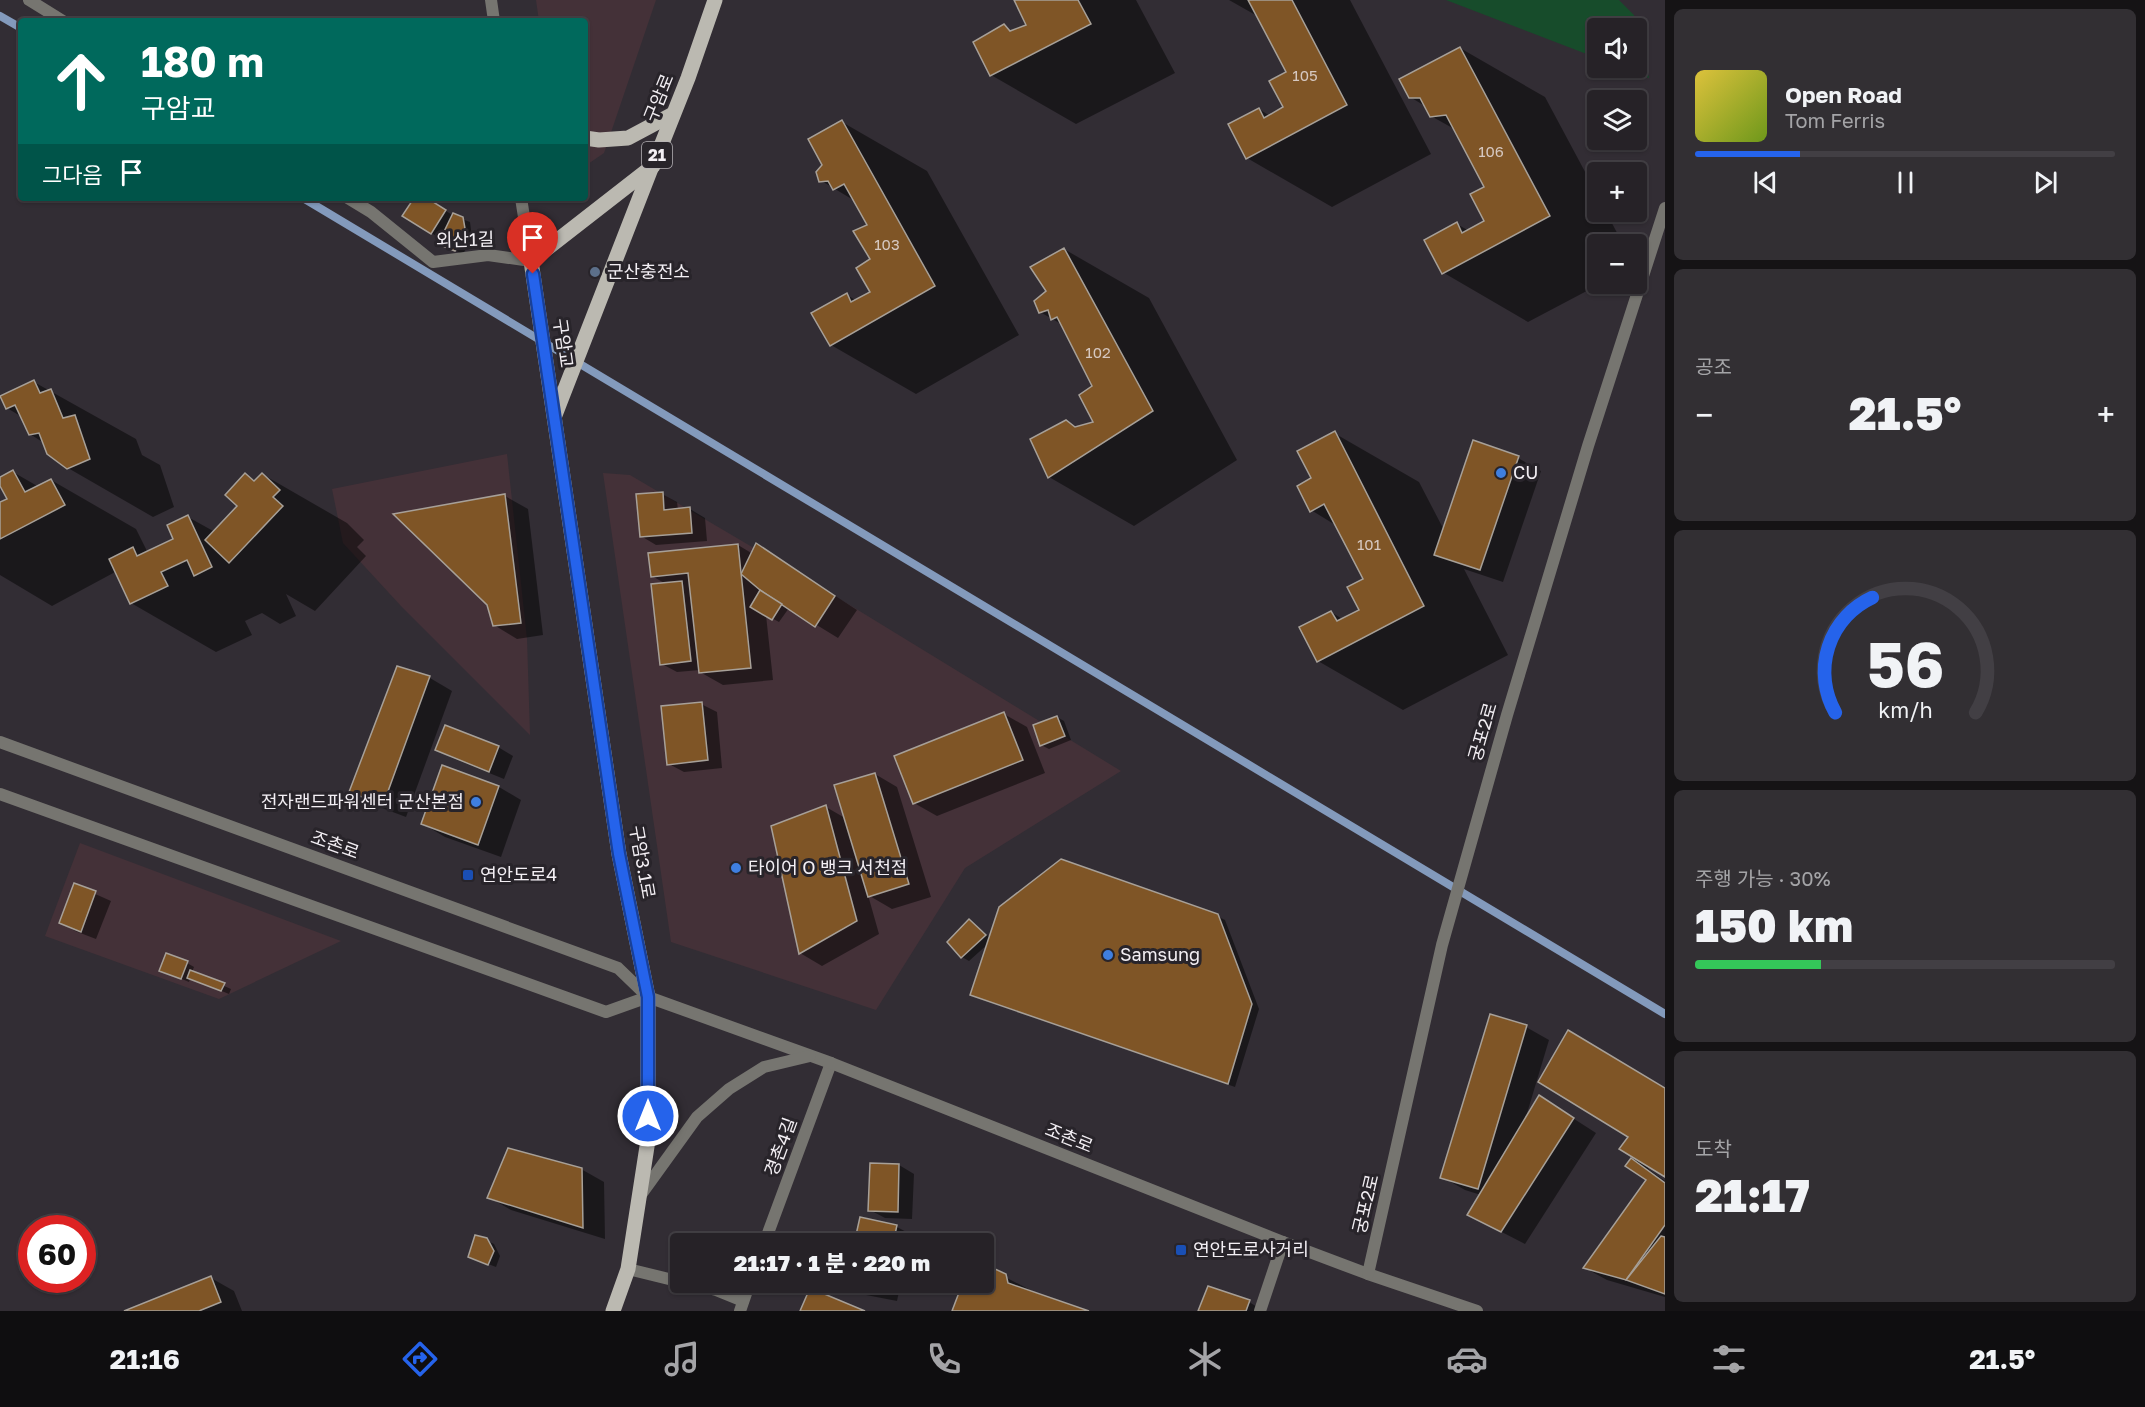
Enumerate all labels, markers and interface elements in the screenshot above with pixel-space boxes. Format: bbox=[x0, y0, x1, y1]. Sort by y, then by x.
map controls bbox=[1587, 18, 1647, 294]
button: sound bbox=[1587, 18, 1647, 78]
text: 180 m bbox=[141, 36, 264, 86]
icon: ahead bbox=[42, 42, 120, 120]
house number: 105 bbox=[1292, 66, 1318, 84]
street label: 구암로 bbox=[639, 70, 678, 125]
text: Open Road bbox=[1785, 81, 1902, 108]
button: layers bbox=[1587, 90, 1647, 150]
text: 구암교 bbox=[141, 92, 216, 124]
text: Tom Ferris bbox=[1785, 108, 1885, 132]
road number: 21 bbox=[642, 142, 672, 168]
house number: 106 bbox=[1478, 142, 1504, 160]
icon: arrive bbox=[115, 156, 148, 189]
text: 그다음 bbox=[42, 161, 103, 188]
button: + bbox=[1587, 162, 1647, 222]
icon: previous bbox=[1749, 166, 1782, 199]
icon: pause bbox=[1889, 166, 1922, 199]
icon: next bbox=[2029, 166, 2062, 199]
pin bbox=[507, 212, 558, 274]
icon: arrive bbox=[516, 221, 549, 254]
street label: 외산1길 bbox=[436, 227, 494, 251]
button: − bbox=[1587, 234, 1647, 294]
house number: 103 bbox=[874, 235, 900, 253]
place label: 군산충전소 bbox=[607, 260, 690, 282]
marker: 군산충전소 bbox=[588, 265, 602, 279]
street label: 구암교 bbox=[550, 317, 578, 369]
house number: 102 bbox=[1085, 343, 1111, 361]
text: 공조 bbox=[1695, 354, 1732, 378]
text: 21.5° bbox=[1849, 386, 1961, 440]
text: − bbox=[1695, 395, 1713, 434]
text: + bbox=[2097, 395, 2115, 434]
place label: CU bbox=[1513, 461, 1538, 483]
marker: CU bbox=[1494, 466, 1508, 480]
house number: 101 bbox=[1357, 535, 1381, 553]
text: 56 bbox=[1866, 626, 1944, 701]
text: km/h bbox=[1878, 697, 1932, 723]
street label: 궁포2로 bbox=[1463, 700, 1501, 764]
place label: 전자랜드파워센터 군산본점 bbox=[261, 790, 464, 812]
marker: 전자랜드파워센터 군산본점 bbox=[469, 795, 483, 809]
street label: 구암3.1로 bbox=[626, 823, 660, 900]
street label: 조촌로 bbox=[308, 825, 362, 863]
place label: 타이어 O 뱅크 서천점 bbox=[748, 856, 907, 878]
marker: 타이어 O 뱅크 서천점 bbox=[729, 861, 743, 875]
place label: 연안도로4 bbox=[480, 863, 557, 885]
text: 주행 가능 · 30% bbox=[1695, 866, 1831, 890]
marker: 연안도로4 bbox=[461, 868, 475, 882]
text: 150 km bbox=[1695, 898, 1853, 952]
place label: Samsung bbox=[1120, 943, 1200, 965]
marker: Samsung bbox=[1101, 948, 1115, 962]
position arrow bbox=[616, 1084, 680, 1148]
street label: 경촌4길 bbox=[759, 1114, 801, 1179]
street label: 조촌로 bbox=[1042, 1118, 1097, 1157]
text: 도착 bbox=[1695, 1136, 1732, 1160]
text: 21:17 bbox=[1695, 1168, 1810, 1222]
street label: 궁포2로 bbox=[1348, 1172, 1383, 1236]
speed limit sign: 60 bbox=[18, 1215, 96, 1293]
place label: 연안도로사거리 bbox=[1193, 1238, 1309, 1260]
marker: 연안도로사거리 bbox=[1174, 1243, 1188, 1257]
text: 21:17 · 1 분 · 220 m bbox=[734, 1249, 930, 1276]
icon: directions bbox=[399, 1338, 441, 1380]
icon: music bbox=[661, 1338, 703, 1380]
icon: phone bbox=[923, 1338, 965, 1380]
icon: climate bbox=[1184, 1338, 1226, 1380]
icon: car bbox=[1446, 1338, 1488, 1380]
icon: filters bbox=[1708, 1338, 1750, 1380]
text: 21:16 bbox=[110, 1343, 180, 1375]
text: 21.5° bbox=[1969, 1343, 2035, 1375]

